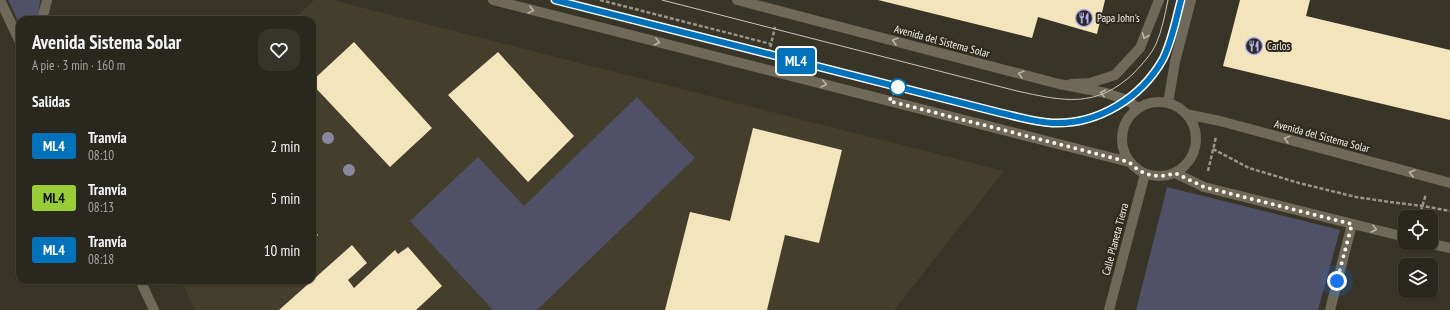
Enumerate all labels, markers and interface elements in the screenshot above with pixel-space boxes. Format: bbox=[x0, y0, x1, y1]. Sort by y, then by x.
one-way arrow bbox=[528, 5, 534, 13]
restaurant icon: Papa John's bbox=[1074, 8, 1094, 28]
place label: Papa John's bbox=[1097, 11, 1140, 25]
street label: Avenida del Sistema Solar bbox=[893, 22, 991, 60]
button: heart bbox=[258, 29, 300, 71]
text: Avenida Sistema Solar bbox=[32, 30, 181, 54]
one-way arrow bbox=[1141, 33, 1149, 40]
restaurant icon: Carlos bbox=[1244, 36, 1264, 56]
one-way arrow bbox=[654, 37, 660, 45]
one-way arrow bbox=[892, 38, 898, 46]
place label: Carlos bbox=[1267, 39, 1291, 53]
line badge: ML4 bbox=[773, 48, 819, 74]
text: ML4 bbox=[785, 52, 807, 70]
text: A pie · 3 min · 160 m bbox=[32, 57, 125, 74]
one-way arrow bbox=[1018, 71, 1024, 79]
unlabelled marker bbox=[889, 78, 907, 96]
one-way arrow bbox=[820, 79, 827, 88]
one-way arrow bbox=[1100, 89, 1106, 97]
text: Salidas bbox=[32, 92, 70, 111]
street label: Avenida del Sistema Solar bbox=[1273, 117, 1371, 155]
text: Tranvía bbox=[88, 128, 127, 147]
one-way arrow bbox=[1284, 135, 1291, 144]
text: ML4 bbox=[43, 137, 65, 155]
text: 2 min bbox=[270, 137, 300, 156]
text: 08:10 bbox=[88, 147, 114, 164]
one-way arrow bbox=[1409, 169, 1416, 178]
text: Tranvía bbox=[88, 180, 127, 199]
text: ML4 bbox=[43, 189, 65, 207]
text: 5 min bbox=[270, 189, 300, 208]
text: 08:13 bbox=[88, 199, 114, 216]
street label: Calle Planeta Tierra bbox=[1099, 201, 1131, 277]
map controls bbox=[1398, 210, 1438, 298]
button: locate bbox=[1398, 210, 1438, 250]
one-way arrow bbox=[1371, 225, 1377, 233]
text: Tranvía bbox=[88, 232, 127, 251]
text: ML4 bbox=[43, 241, 65, 259]
text: 10 min bbox=[264, 241, 300, 260]
text: 08:18 bbox=[88, 251, 114, 268]
button: layers bbox=[1398, 258, 1438, 298]
your location bbox=[1327, 271, 1347, 291]

